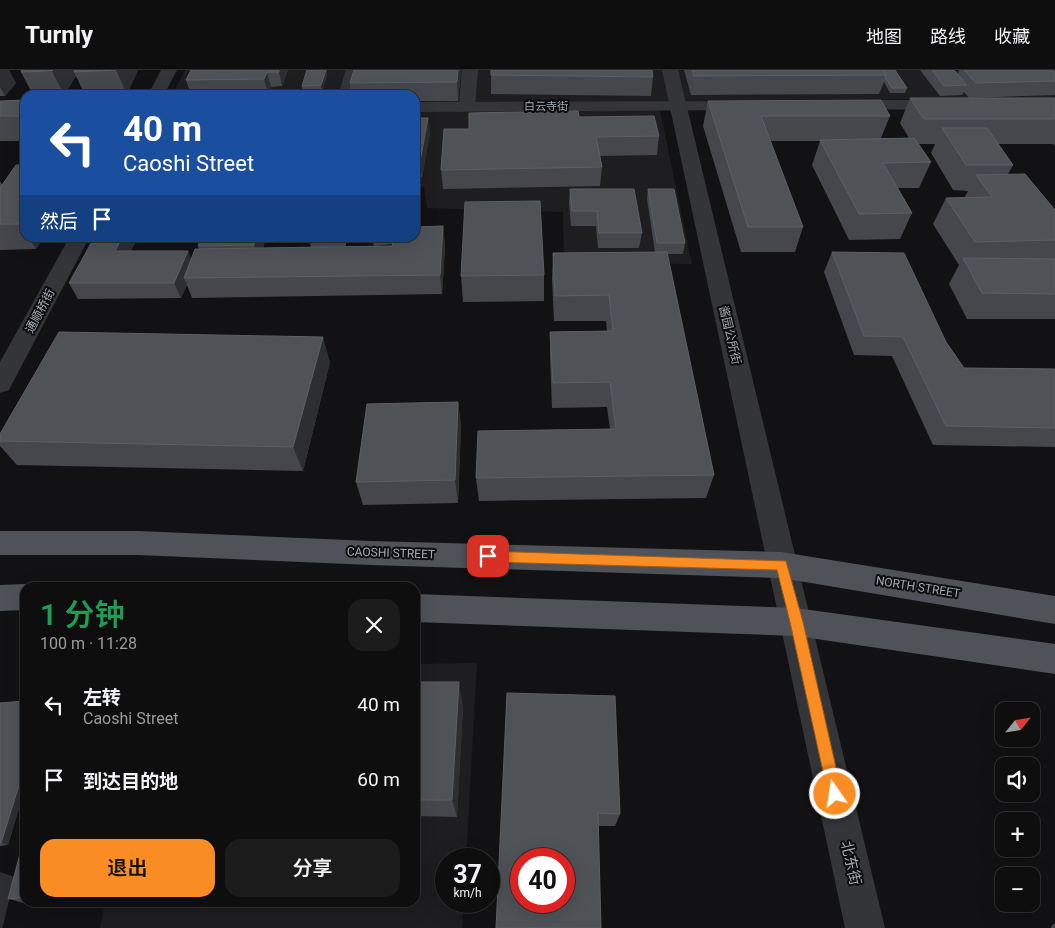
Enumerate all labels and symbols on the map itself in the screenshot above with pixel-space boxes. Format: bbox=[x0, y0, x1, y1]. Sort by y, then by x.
street label: 白云寺街 bbox=[524, 100, 568, 113]
street label: 通顺桥街 bbox=[23, 287, 57, 335]
street label: 酱园公所街 bbox=[716, 304, 744, 366]
pin bbox=[467, 535, 509, 577]
street label: CAOSHI STREET bbox=[347, 544, 435, 562]
street label: NORTH STREET bbox=[875, 573, 961, 601]
north arrow bbox=[995, 702, 1040, 748]
position arrow bbox=[808, 767, 860, 819]
street label: 北东街 bbox=[837, 839, 865, 887]
speed limit sign: 40 bbox=[510, 848, 575, 913]

